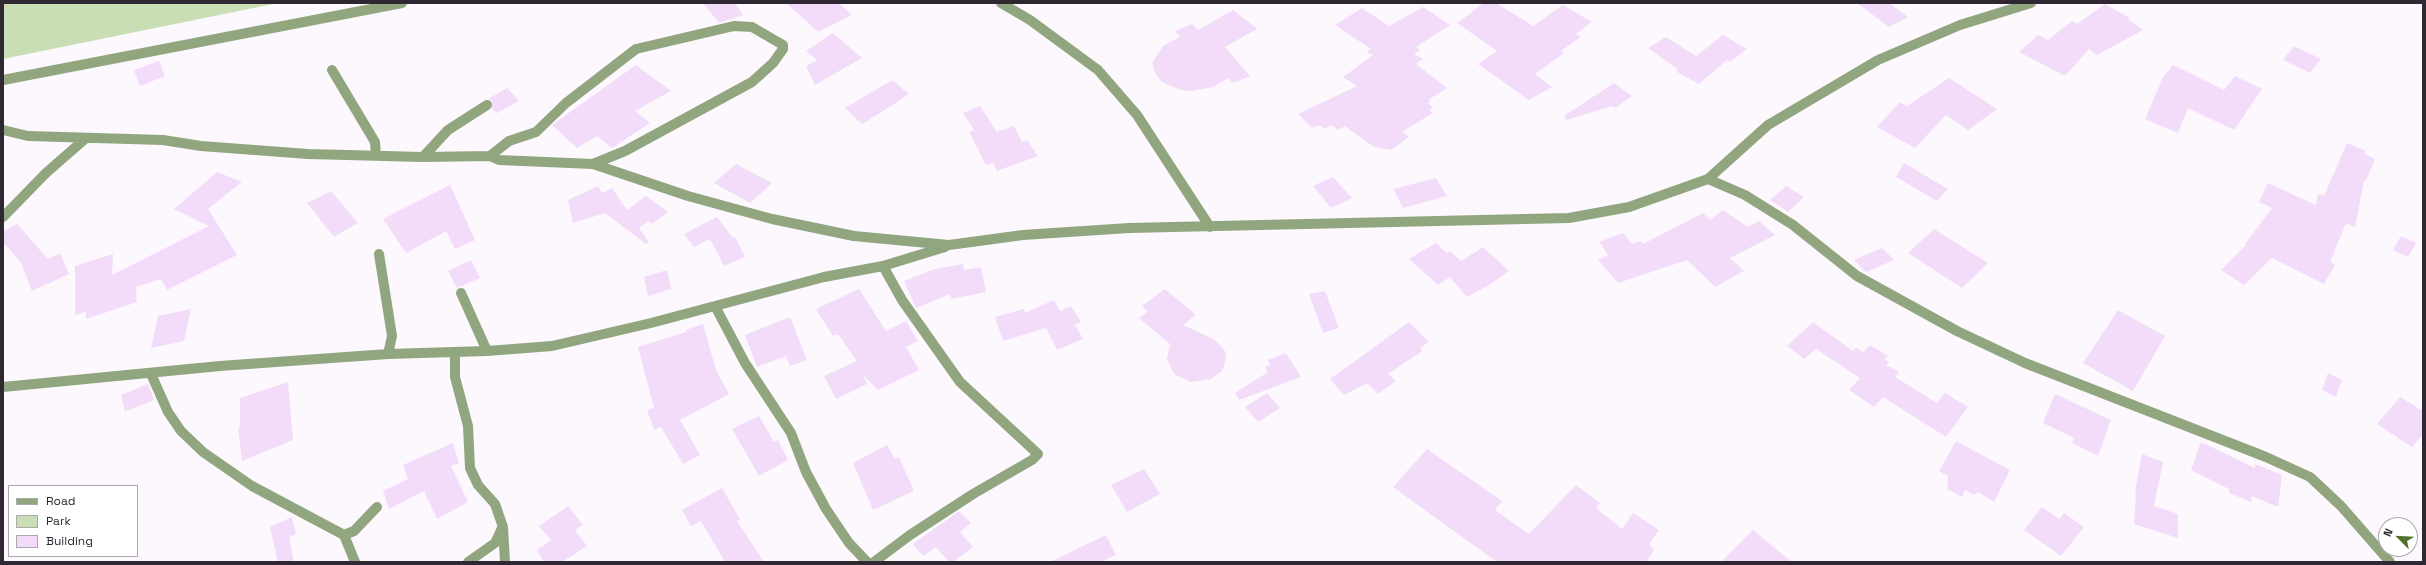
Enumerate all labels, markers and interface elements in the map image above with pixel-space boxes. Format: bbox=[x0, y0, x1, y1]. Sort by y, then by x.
legend bbox=[8, 485, 138, 557]
text: Road bbox=[46, 493, 75, 509]
text: Park bbox=[46, 513, 71, 529]
north arrow bbox=[2378, 517, 2418, 557]
text: N bbox=[2380, 526, 2396, 539]
text: Building bbox=[46, 533, 93, 549]

